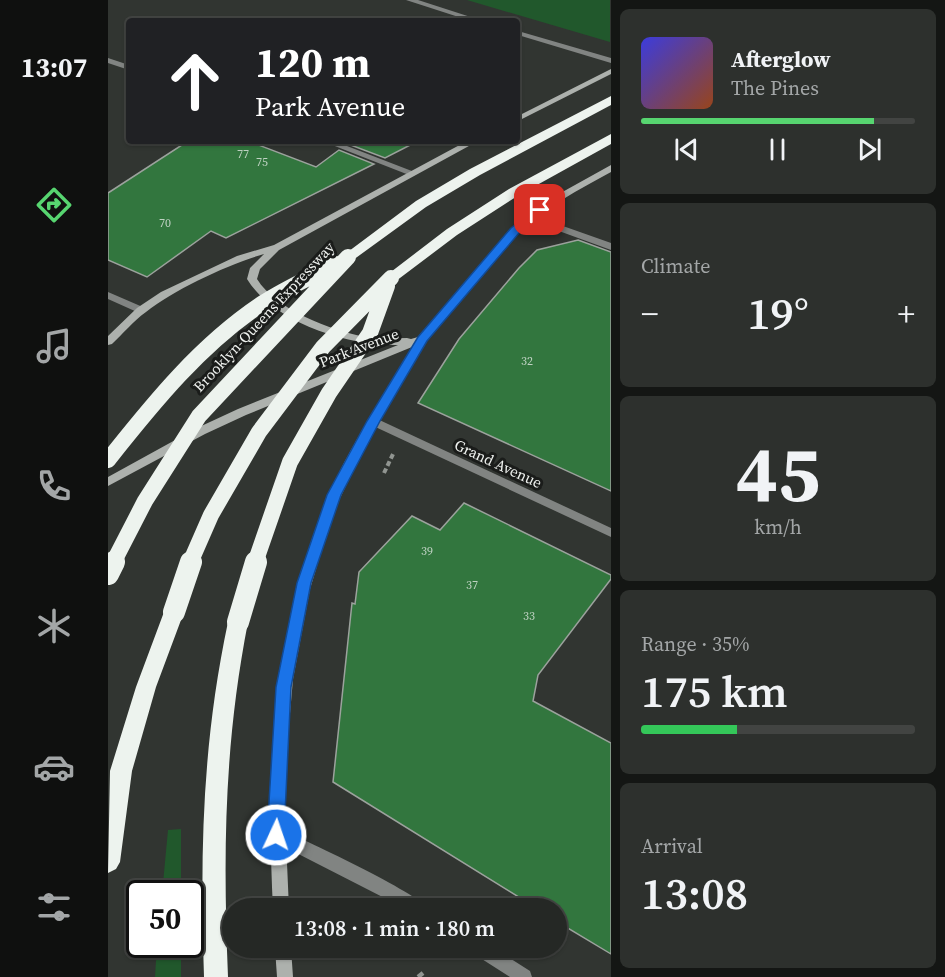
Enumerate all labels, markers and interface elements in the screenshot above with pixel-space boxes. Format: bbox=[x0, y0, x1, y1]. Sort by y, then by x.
text: 120 m bbox=[255, 33, 370, 91]
icon: ahead bbox=[156, 42, 234, 120]
text: Afterglow bbox=[731, 44, 831, 74]
text: 13:07 bbox=[21, 49, 87, 86]
text: The Pines bbox=[731, 74, 819, 102]
text: Park Avenue bbox=[255, 88, 405, 125]
icon: previous bbox=[670, 133, 703, 166]
icon: pause bbox=[761, 133, 794, 166]
icon: next bbox=[853, 133, 886, 166]
house number: 77 bbox=[237, 146, 249, 162]
house number: 75 bbox=[256, 154, 268, 170]
icon: directions bbox=[33, 184, 75, 226]
pin bbox=[514, 184, 565, 235]
icon: arrive bbox=[523, 193, 556, 226]
house number: 70 bbox=[159, 215, 171, 231]
street label: Brooklyn-Queens Expressway bbox=[188, 237, 339, 396]
text: Climate bbox=[641, 252, 710, 280]
text: 19° bbox=[747, 282, 809, 344]
text: − bbox=[641, 291, 659, 336]
text: + bbox=[898, 291, 915, 336]
street label: Park Avenue bbox=[316, 323, 402, 372]
icon: music bbox=[33, 325, 75, 367]
house number: 32 bbox=[521, 353, 533, 369]
text: 45 bbox=[736, 420, 820, 527]
street label: Grand Avenue bbox=[451, 434, 546, 493]
icon: phone bbox=[33, 465, 75, 507]
text: km/h bbox=[754, 513, 802, 541]
house number: 39 bbox=[421, 543, 433, 559]
house number: 37 bbox=[466, 577, 478, 593]
icon: climate bbox=[33, 605, 75, 647]
house number: 33 bbox=[523, 608, 535, 624]
text: Range · 35% bbox=[641, 630, 750, 658]
text: 175 km bbox=[641, 660, 788, 722]
icon: car bbox=[33, 746, 75, 788]
position arrow bbox=[244, 803, 308, 867]
text: Arrival bbox=[641, 832, 703, 860]
text: 13:08 bbox=[641, 862, 748, 924]
speed limit sign: 50 bbox=[126, 880, 204, 958]
icon: filters bbox=[33, 886, 75, 928]
text: 13:08 · 1 min · 180 m bbox=[294, 913, 495, 943]

